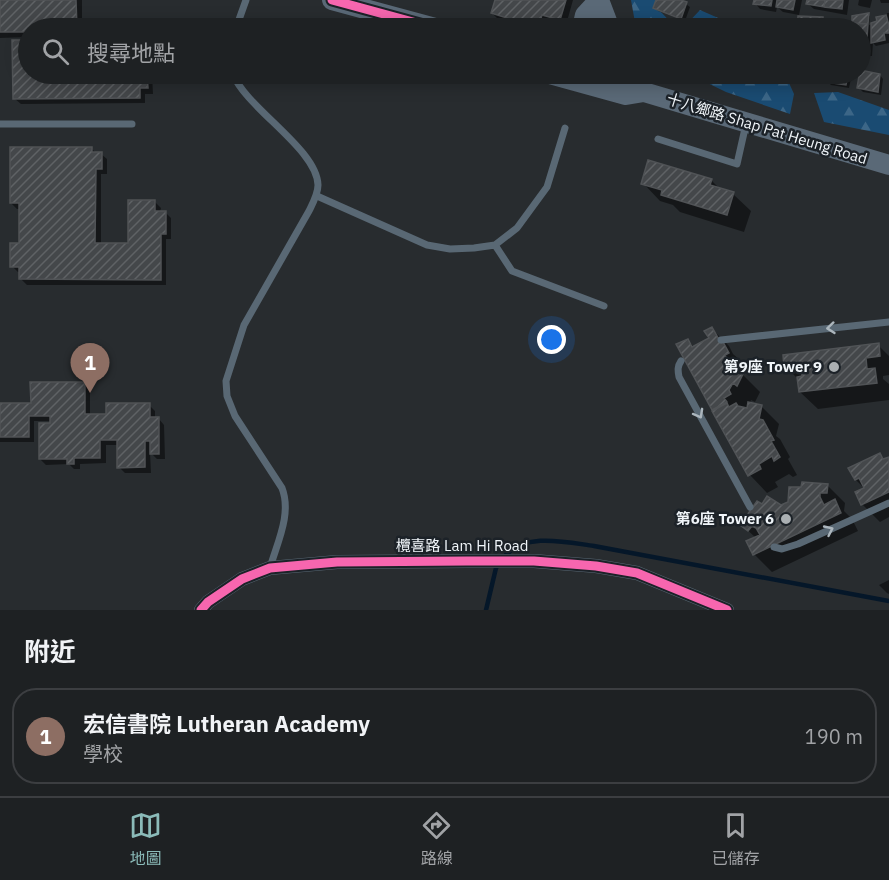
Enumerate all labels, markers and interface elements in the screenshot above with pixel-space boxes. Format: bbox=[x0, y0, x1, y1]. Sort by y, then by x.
search box bbox=[18, 18, 871, 84]
icon: search bbox=[39, 35, 72, 68]
text: 搜尋地點 bbox=[87, 38, 175, 67]
street label: 十八鄉路 Shap Pat Heung Road bbox=[665, 89, 870, 168]
one-way arrow bbox=[826, 321, 835, 334]
your location bbox=[537, 325, 566, 354]
pin: 1 bbox=[70, 344, 110, 393]
place label: 第9座 Tower 9 bbox=[724, 357, 822, 376]
marker: 第9座 Tower 9 bbox=[827, 360, 841, 374]
one-way arrow bbox=[692, 407, 704, 418]
place label: 第6座 Tower 6 bbox=[676, 509, 774, 528]
marker: 第6座 Tower 6 bbox=[779, 512, 793, 526]
one-way arrow bbox=[822, 526, 833, 538]
street label: 欖喜路 Lam Hi Road bbox=[395, 536, 529, 555]
text: 附近 bbox=[24, 634, 76, 668]
text: 宏信書院 Lutheran Academy bbox=[83, 709, 370, 738]
text: 1 bbox=[40, 723, 52, 750]
text: 190 m bbox=[805, 723, 863, 750]
text: 學校 bbox=[83, 740, 123, 767]
tab: 地圖 bbox=[129, 809, 162, 869]
tab: 路線 bbox=[420, 809, 453, 869]
tab: 已儲存 bbox=[712, 809, 760, 869]

